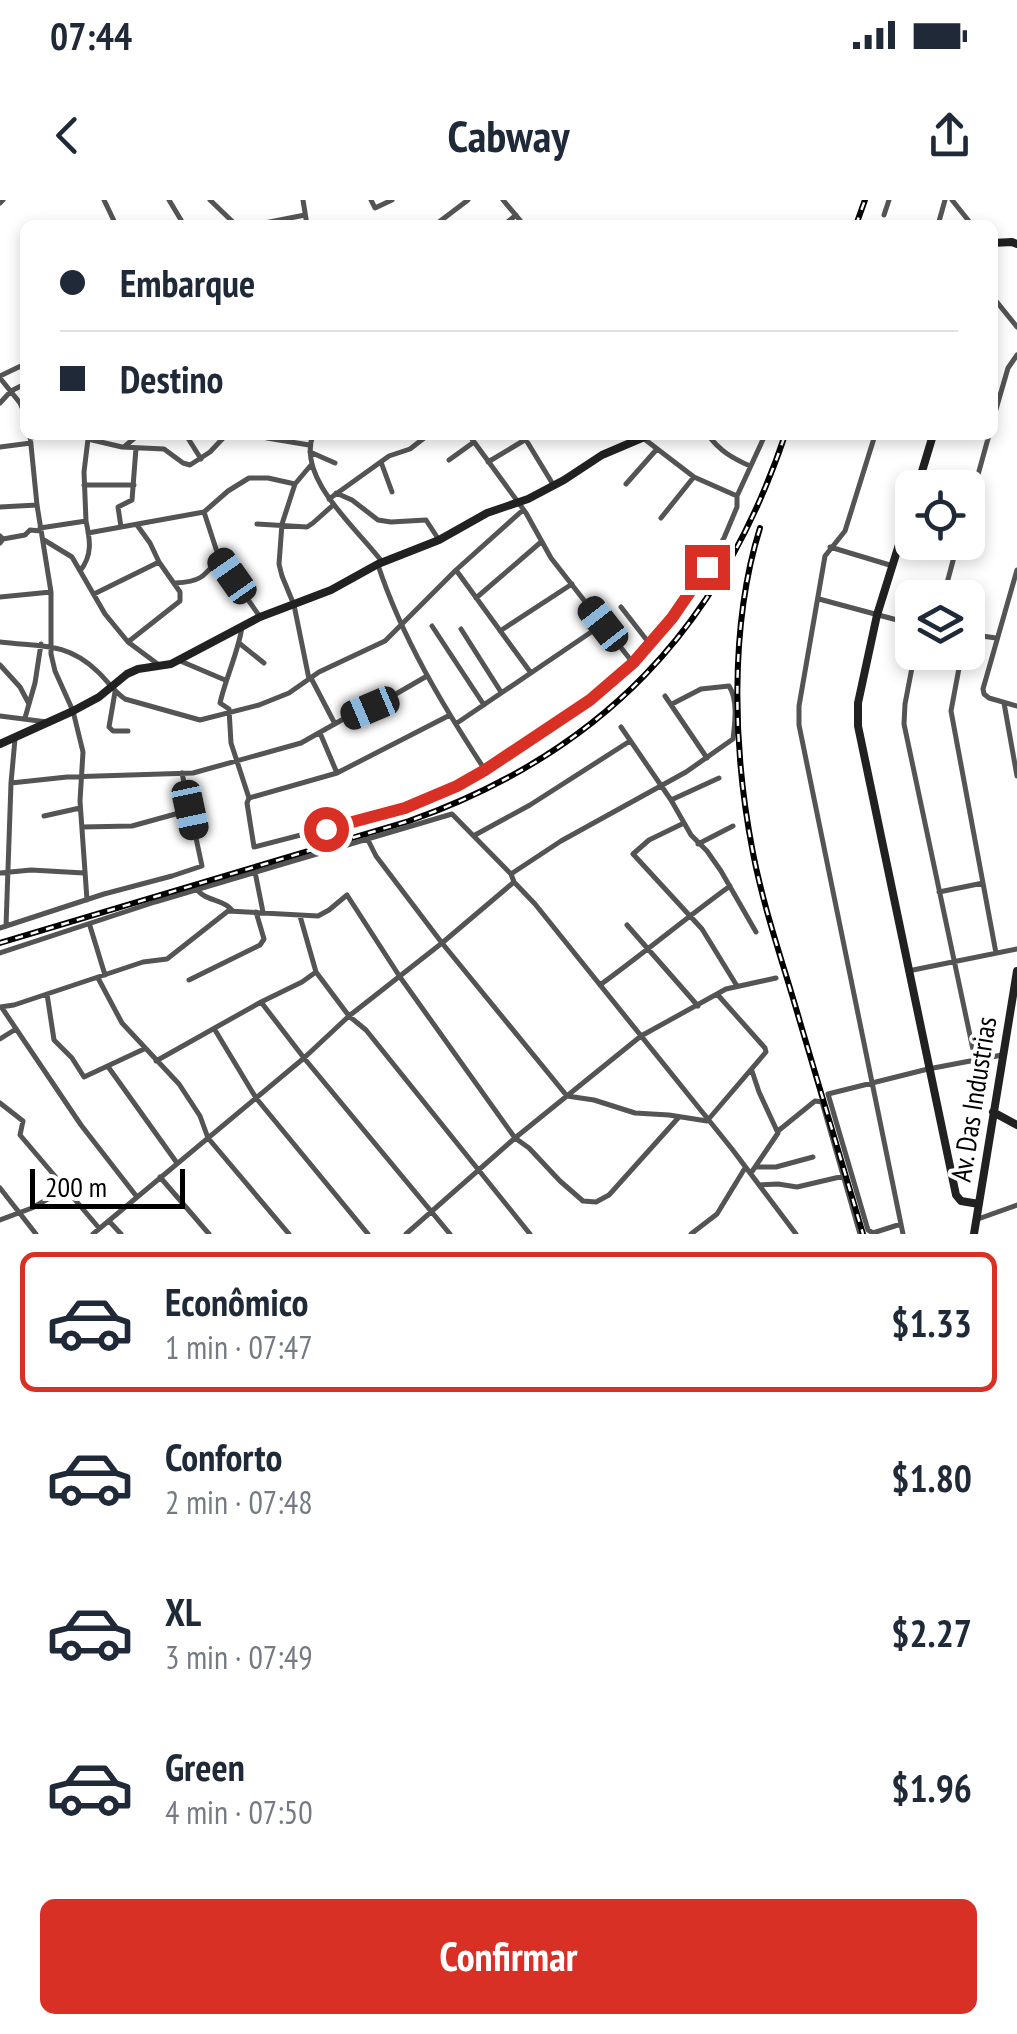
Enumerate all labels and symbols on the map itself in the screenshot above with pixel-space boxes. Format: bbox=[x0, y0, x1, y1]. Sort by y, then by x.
car bbox=[203, 543, 261, 609]
route end bbox=[685, 545, 730, 590]
car bbox=[573, 591, 633, 657]
car bbox=[337, 682, 403, 734]
car bbox=[169, 778, 211, 842]
route start bbox=[304, 807, 349, 852]
street label: Av. Das Industrias bbox=[942, 1014, 1004, 1184]
scale bar bbox=[30, 1164, 185, 1208]

